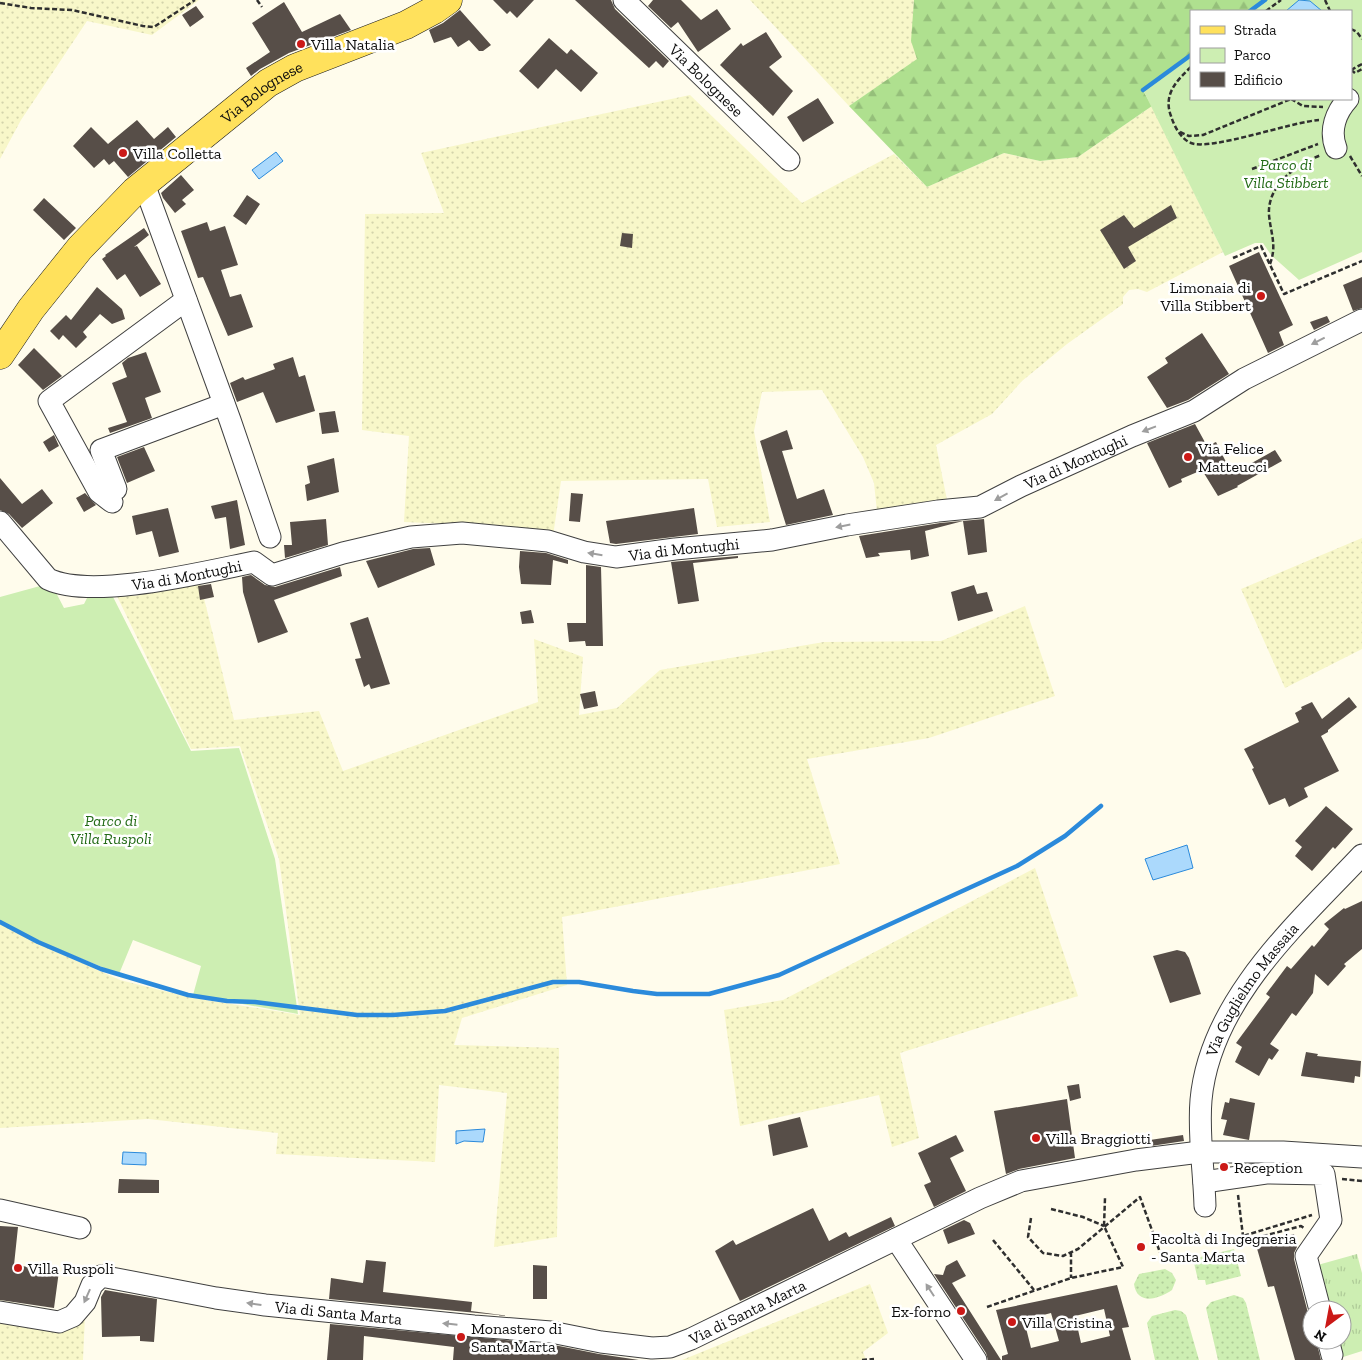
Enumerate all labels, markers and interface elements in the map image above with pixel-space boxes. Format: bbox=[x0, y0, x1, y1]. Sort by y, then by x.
legend bbox=[1190, 10, 1352, 100]
text: Strada bbox=[1234, 21, 1277, 39]
place label: Villa Natalia bbox=[310, 35, 395, 54]
marker: Villa Natalia bbox=[295, 38, 307, 50]
street label: Via Bolognese bbox=[665, 39, 748, 120]
text: Parco bbox=[1234, 46, 1271, 64]
street label: Via Bolognese bbox=[216, 57, 305, 128]
text: Edificio bbox=[1234, 71, 1283, 89]
place label: Villa Colletta bbox=[132, 144, 222, 163]
marker: Villa Colletta bbox=[117, 147, 129, 159]
park label: Parco di Villa Stibbert bbox=[1243, 155, 1329, 192]
place label: Limonaia di Villa Stibbert bbox=[1159, 278, 1252, 315]
marker: Limonaia di Villa Stibbert bbox=[1255, 290, 1267, 302]
one-way arrow bbox=[1311, 337, 1326, 346]
one-way arrow bbox=[1141, 425, 1156, 433]
street label: Via di Montughi bbox=[1020, 430, 1130, 493]
place label: Via Felice Matteucci bbox=[1197, 439, 1268, 476]
marker: Via Felice Matteucci bbox=[1182, 451, 1194, 463]
one-way arrow bbox=[995, 493, 1008, 502]
one-way arrow bbox=[834, 523, 850, 531]
street label: Via di Montughi bbox=[626, 534, 741, 565]
one-way arrow bbox=[587, 550, 603, 558]
street label: Via di Montughi bbox=[130, 555, 244, 594]
park label: Parco di Villa Ruspoli bbox=[70, 811, 152, 848]
street label: Via Guglielmo Massaia bbox=[1201, 919, 1302, 1060]
place label: Villa Braggiotti bbox=[1045, 1129, 1152, 1148]
marker: Villa Braggiotti bbox=[1030, 1132, 1042, 1144]
place label: Reception bbox=[1234, 1158, 1304, 1177]
marker: Reception bbox=[1218, 1161, 1230, 1173]
place label: Facoltà di Ingegneria - Santa Marta bbox=[1151, 1229, 1297, 1266]
marker: Facoltà di Ingegneria - Santa Marta bbox=[1135, 1241, 1147, 1253]
place label: Villa Ruspoli bbox=[27, 1259, 115, 1278]
marker: Villa Ruspoli bbox=[12, 1262, 24, 1274]
street label: Via di Santa Marta bbox=[685, 1275, 809, 1348]
one-way arrow bbox=[925, 1283, 935, 1297]
one-way arrow bbox=[83, 1289, 91, 1303]
street label: Via di Santa Marta bbox=[273, 1296, 403, 1328]
one-way arrow bbox=[246, 1299, 262, 1307]
north arrow bbox=[1302, 1300, 1352, 1350]
place label: Ex-forno bbox=[891, 1302, 951, 1321]
marker: Ex-forno bbox=[955, 1305, 967, 1317]
place label: Villa Cristina bbox=[1021, 1313, 1113, 1332]
marker: Villa Cristina bbox=[1006, 1316, 1018, 1328]
place label: Monastero di Santa Marta bbox=[471, 1319, 563, 1356]
one-way arrow bbox=[442, 1320, 458, 1328]
text: N bbox=[1311, 1325, 1329, 1346]
marker: Monastero di Santa Marta bbox=[455, 1331, 467, 1343]

